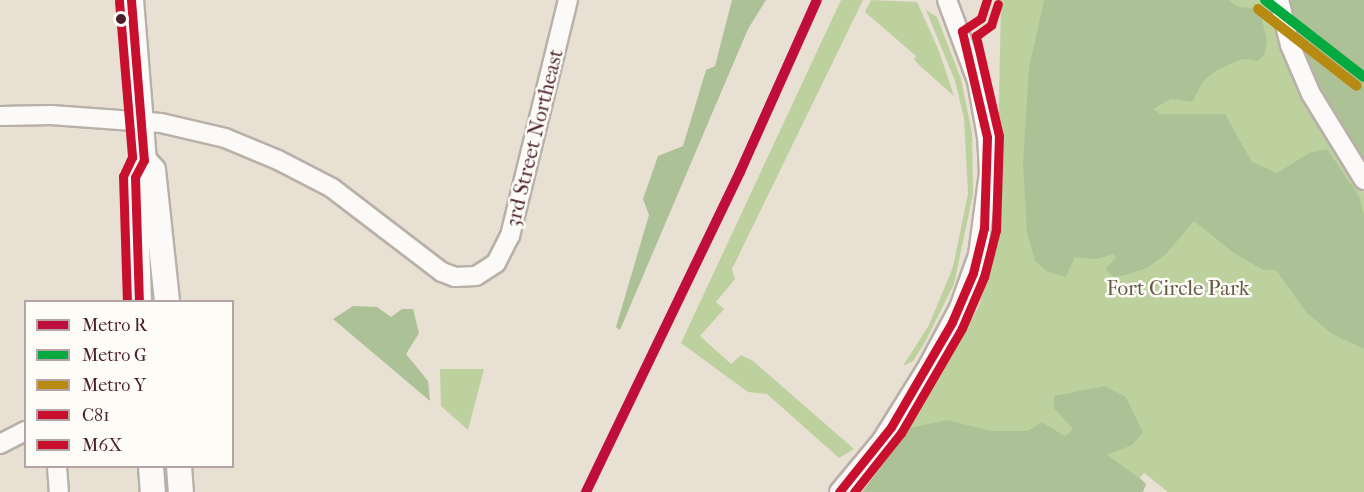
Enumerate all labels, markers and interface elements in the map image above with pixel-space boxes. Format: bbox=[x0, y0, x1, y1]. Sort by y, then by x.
unlabelled marker bbox=[115, 13, 127, 25]
street label: 3rd Street Northeast bbox=[500, 46, 568, 230]
park label: Fort Circle Park bbox=[1106, 275, 1250, 301]
legend bbox=[24, 300, 234, 468]
text: Metro R bbox=[82, 315, 147, 336]
text: Metro G bbox=[82, 345, 147, 366]
text: Metro Y bbox=[82, 375, 146, 396]
text: C81 bbox=[82, 405, 110, 426]
text: M6X bbox=[82, 435, 122, 456]

